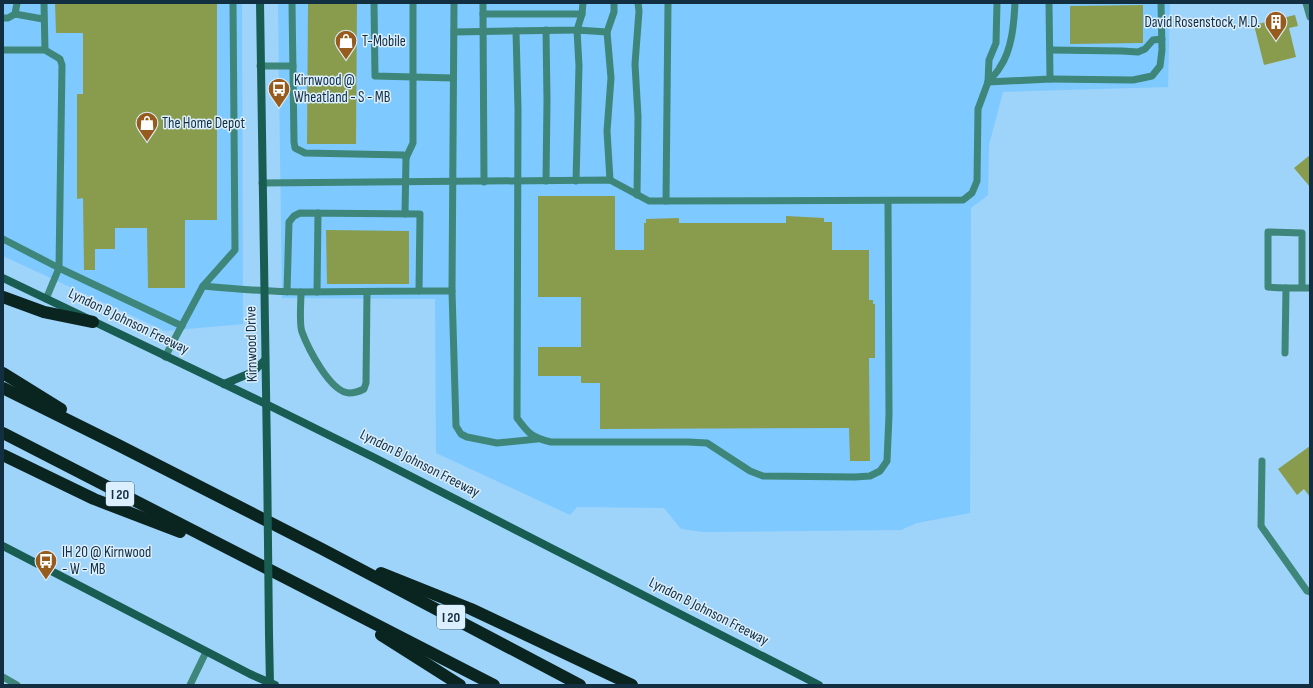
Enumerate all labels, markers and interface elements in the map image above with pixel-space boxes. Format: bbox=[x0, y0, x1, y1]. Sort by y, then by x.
building icon: David Rosenstock, M.D. bbox=[1263, 9, 1289, 42]
place label: David Rosenstock, M.D. bbox=[1144, 13, 1260, 32]
shop icon: T-Mobile bbox=[333, 28, 359, 61]
place label: T-Mobile bbox=[362, 32, 406, 51]
place label: Kirnwood @ Wheatland - S - MB bbox=[294, 71, 391, 107]
bus stop icon: Kirnwood @ Wheatland - S - MB bbox=[266, 76, 292, 109]
shop icon: The Home Depot bbox=[134, 110, 160, 143]
place label: The Home Depot bbox=[162, 114, 246, 133]
street label: Lyndon B Johnson Freeway bbox=[65, 284, 192, 359]
street label: Kirnwood Drive bbox=[241, 306, 262, 382]
street label: Lyndon B Johnson Freeway bbox=[357, 425, 483, 502]
road number: I 20 bbox=[106, 482, 134, 506]
place label: IH 20 @ Kirnwood - W - MB bbox=[62, 543, 151, 579]
bus stop icon: IH 20 @ Kirnwood - W - MB bbox=[33, 548, 59, 581]
street label: Lyndon B Johnson Freeway bbox=[646, 573, 772, 650]
road number: I 20 bbox=[437, 605, 465, 629]

